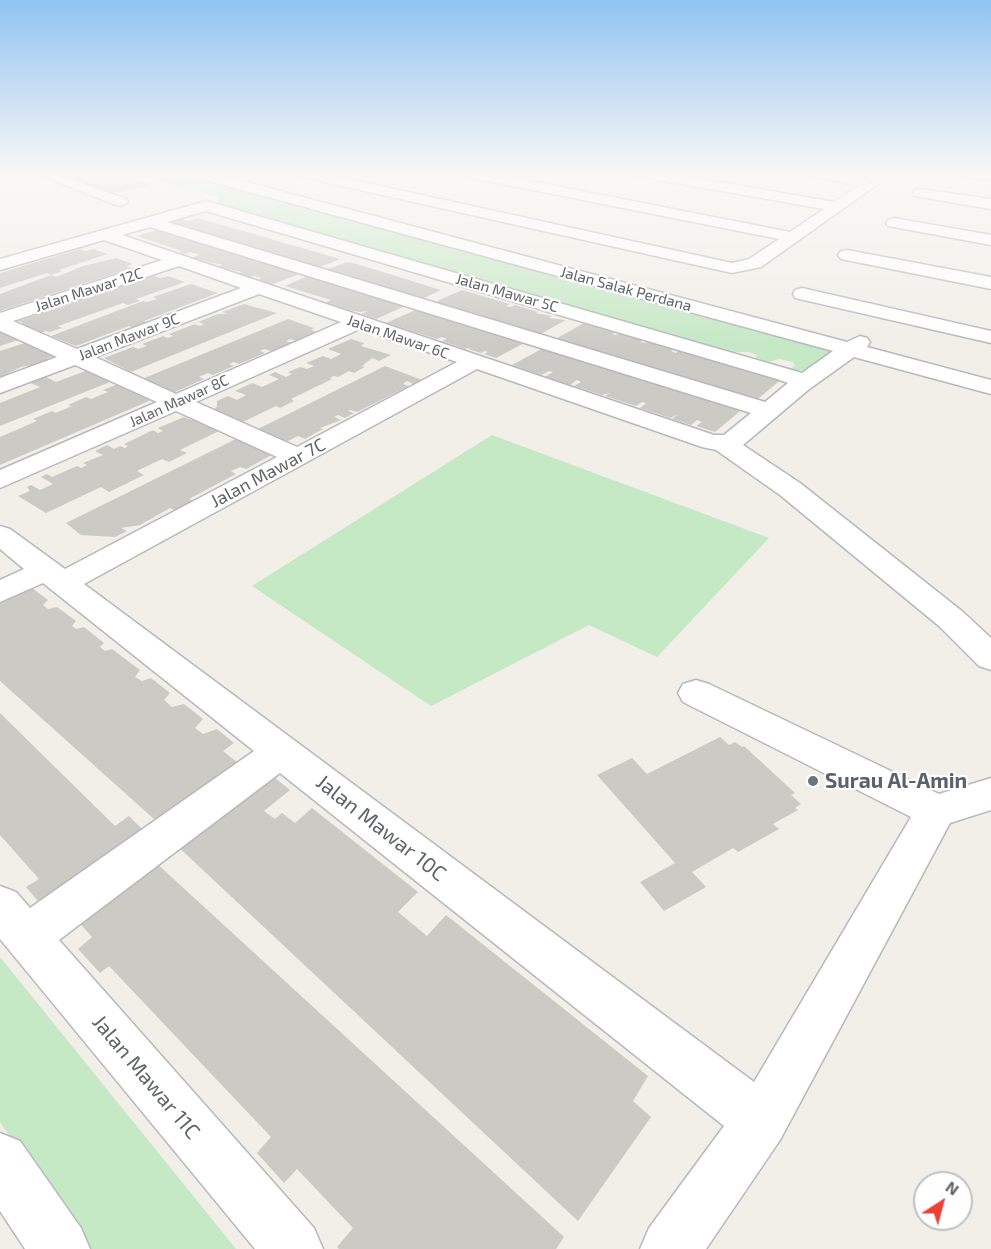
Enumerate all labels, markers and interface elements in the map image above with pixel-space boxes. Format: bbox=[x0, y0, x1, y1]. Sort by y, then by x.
street label: Jalan Salak Perdana bbox=[559, 263, 693, 315]
street label: Jalan Mawar 12C bbox=[33, 264, 145, 316]
street label: Jalan Mawar 5C bbox=[454, 270, 560, 316]
street label: Jalan Mawar 9C bbox=[76, 310, 182, 364]
street label: Jalan Mawar 6C bbox=[345, 311, 451, 363]
street label: Jalan Mawar 8C bbox=[126, 371, 232, 431]
street label: Jalan Mawar 7C bbox=[207, 434, 329, 512]
place label: Surau Al-Amin bbox=[825, 768, 967, 794]
street label: Jalan Mawar 10C bbox=[311, 769, 451, 887]
marker: Surau Al-Amin bbox=[806, 774, 820, 788]
street label: Jalan Mawar 11C bbox=[87, 1010, 205, 1144]
north arrow bbox=[913, 1171, 973, 1231]
text: N bbox=[942, 1177, 963, 1199]

